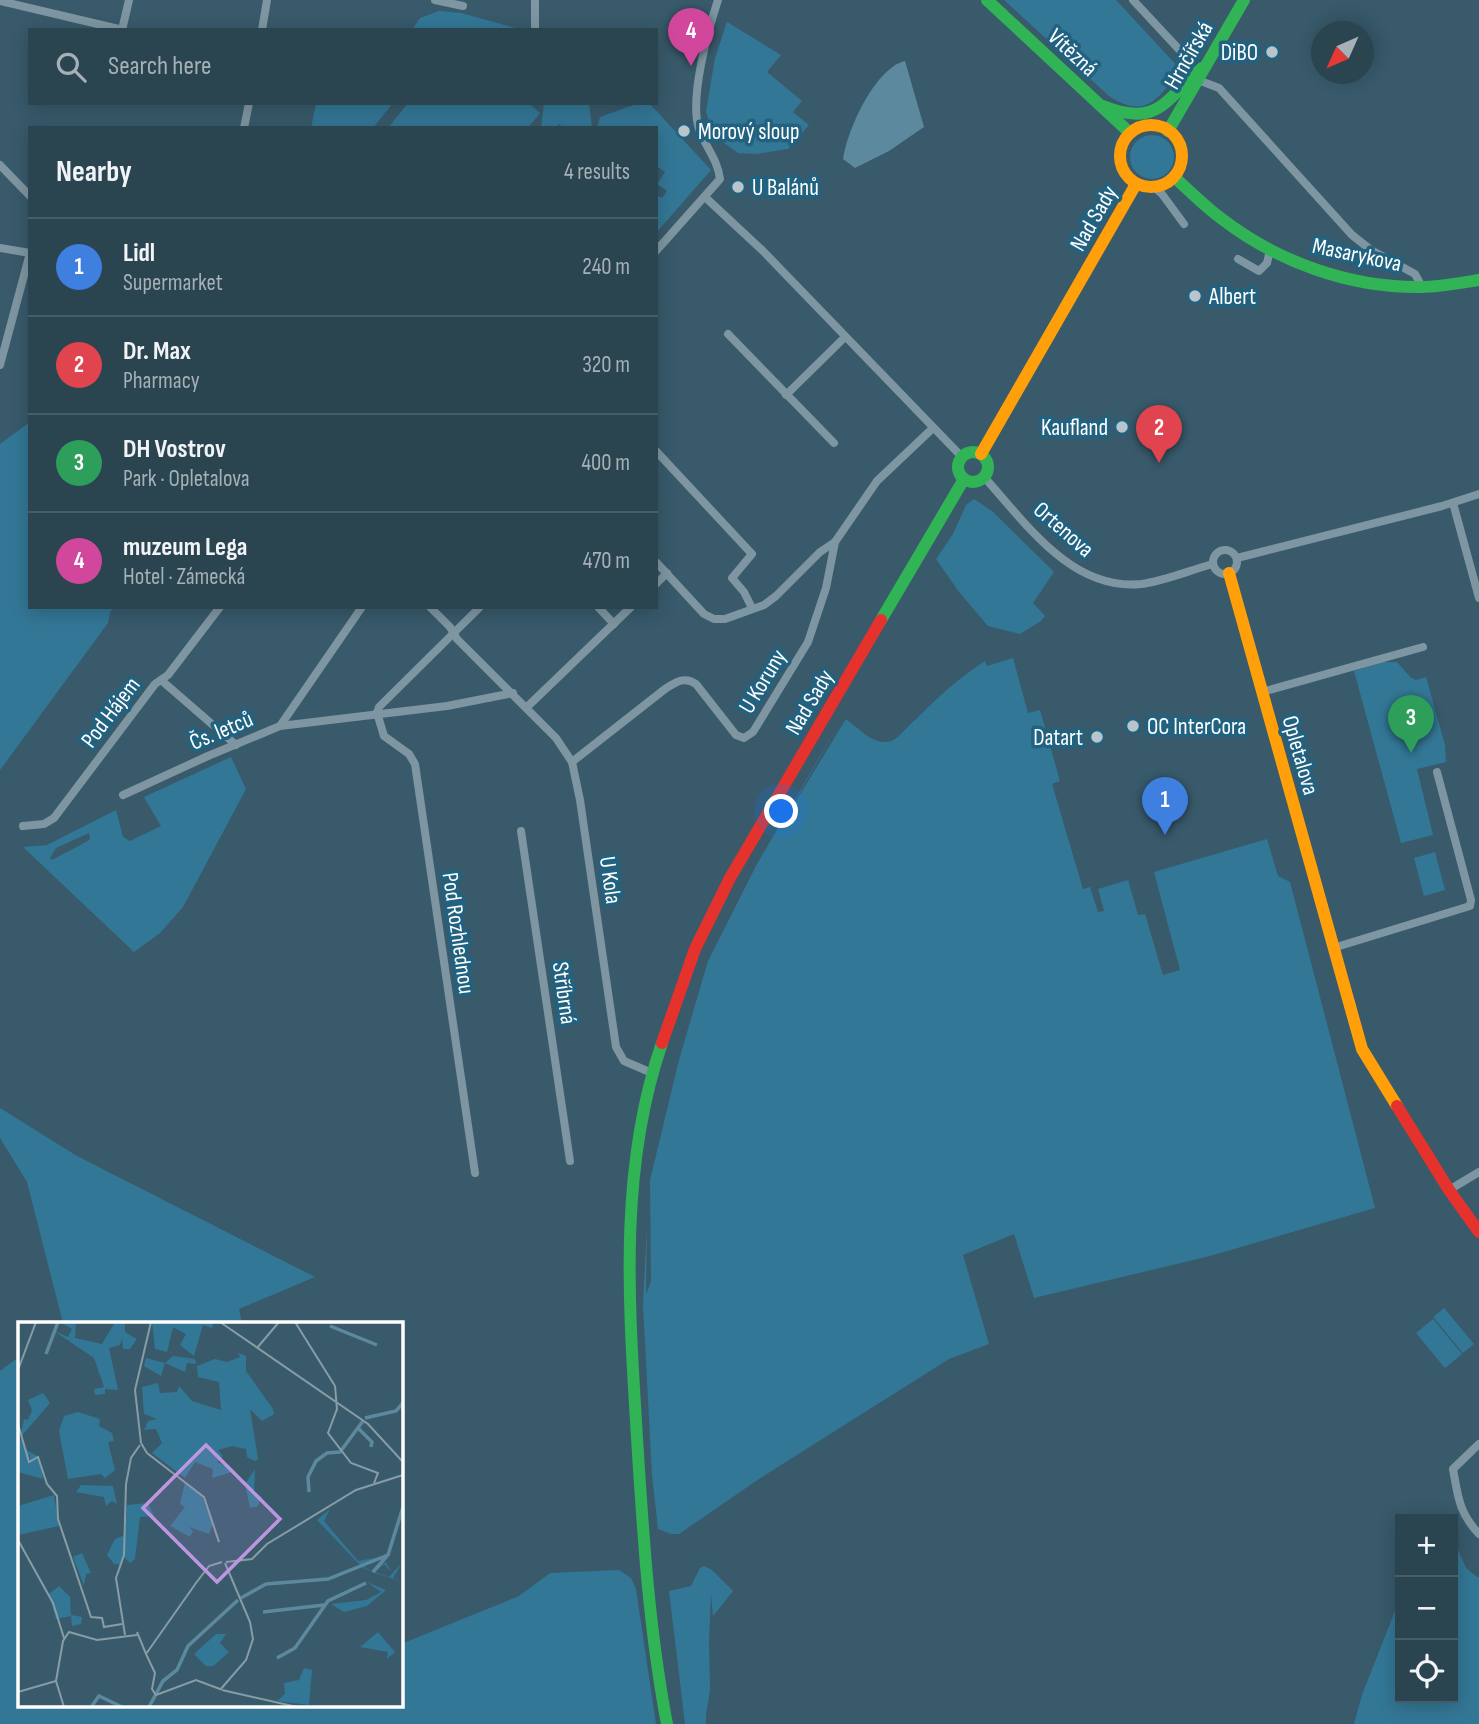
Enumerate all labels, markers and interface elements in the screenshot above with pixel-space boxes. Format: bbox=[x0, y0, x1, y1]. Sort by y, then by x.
pin: 4 bbox=[668, 8, 714, 66]
street label: Hrnčířská bbox=[1158, 17, 1219, 94]
north arrow bbox=[1311, 21, 1374, 84]
street label: Vítězná bbox=[1042, 23, 1103, 83]
search box bbox=[28, 28, 658, 105]
place label: DiBO bbox=[1221, 39, 1258, 67]
marker: DiBO bbox=[1264, 44, 1280, 60]
icon: search bbox=[52, 48, 90, 86]
text: Search here bbox=[108, 51, 211, 82]
place label: Morový sloup bbox=[698, 118, 799, 146]
marker: Morový sloup bbox=[676, 123, 692, 139]
text: Nearby bbox=[56, 154, 132, 190]
text: 4 results bbox=[564, 158, 630, 186]
place label: U Balánů bbox=[752, 174, 819, 202]
marker: U Balánů bbox=[730, 179, 746, 195]
street label: Nad Sady bbox=[1064, 181, 1124, 256]
street label: Masarykova bbox=[1310, 232, 1404, 278]
text: Lidl bbox=[123, 238, 155, 269]
text: 1 bbox=[74, 253, 84, 281]
text: 240 m bbox=[582, 253, 630, 281]
text: Supermarket bbox=[123, 269, 223, 297]
place label: Albert bbox=[1208, 283, 1256, 311]
marker: Albert bbox=[1187, 288, 1203, 304]
text: Dr. Max bbox=[123, 336, 191, 367]
text: 2 bbox=[74, 351, 84, 379]
text: 320 m bbox=[582, 351, 630, 379]
text: Pharmacy bbox=[123, 367, 200, 395]
pin: 2 bbox=[1136, 405, 1182, 463]
place label: Kaufland bbox=[1041, 414, 1108, 442]
marker: Kaufland bbox=[1114, 419, 1130, 435]
text: DH Vostrov bbox=[123, 434, 226, 465]
text: 3 bbox=[74, 449, 84, 477]
text: 400 m bbox=[581, 449, 630, 477]
text: Park · Opletalova bbox=[123, 465, 250, 493]
street label: Ortenova bbox=[1027, 496, 1099, 564]
text: muzeum Lega bbox=[123, 532, 248, 563]
text: 4 bbox=[74, 547, 84, 575]
text: 470 m bbox=[583, 547, 630, 575]
text: Hotel · Zámecká bbox=[123, 563, 245, 591]
street label: U Koruny bbox=[733, 644, 793, 718]
street label: Nad Sady bbox=[780, 665, 840, 740]
street label: Pod Hájem bbox=[75, 672, 146, 753]
pin: 3 bbox=[1388, 695, 1434, 753]
street label: Čs. letců bbox=[185, 705, 257, 757]
street label: Opletalova bbox=[1275, 712, 1325, 798]
place label: OC InterCora bbox=[1147, 713, 1246, 741]
marker: OC InterCora bbox=[1125, 718, 1141, 734]
place label: Datart bbox=[1033, 724, 1083, 752]
marker: Datart bbox=[1089, 729, 1105, 745]
pin: 1 bbox=[1142, 777, 1188, 835]
your location bbox=[764, 794, 798, 828]
street label: U Kola bbox=[593, 855, 627, 906]
street label: Pod Rozhlednou bbox=[436, 871, 480, 996]
street label: Stříbrná bbox=[546, 960, 582, 1026]
inset map bbox=[18, 1322, 402, 1706]
map controls bbox=[1395, 1514, 1458, 1703]
button: + bbox=[1395, 1514, 1458, 1577]
button: − bbox=[1395, 1577, 1458, 1640]
button: locate bbox=[1395, 1640, 1458, 1703]

